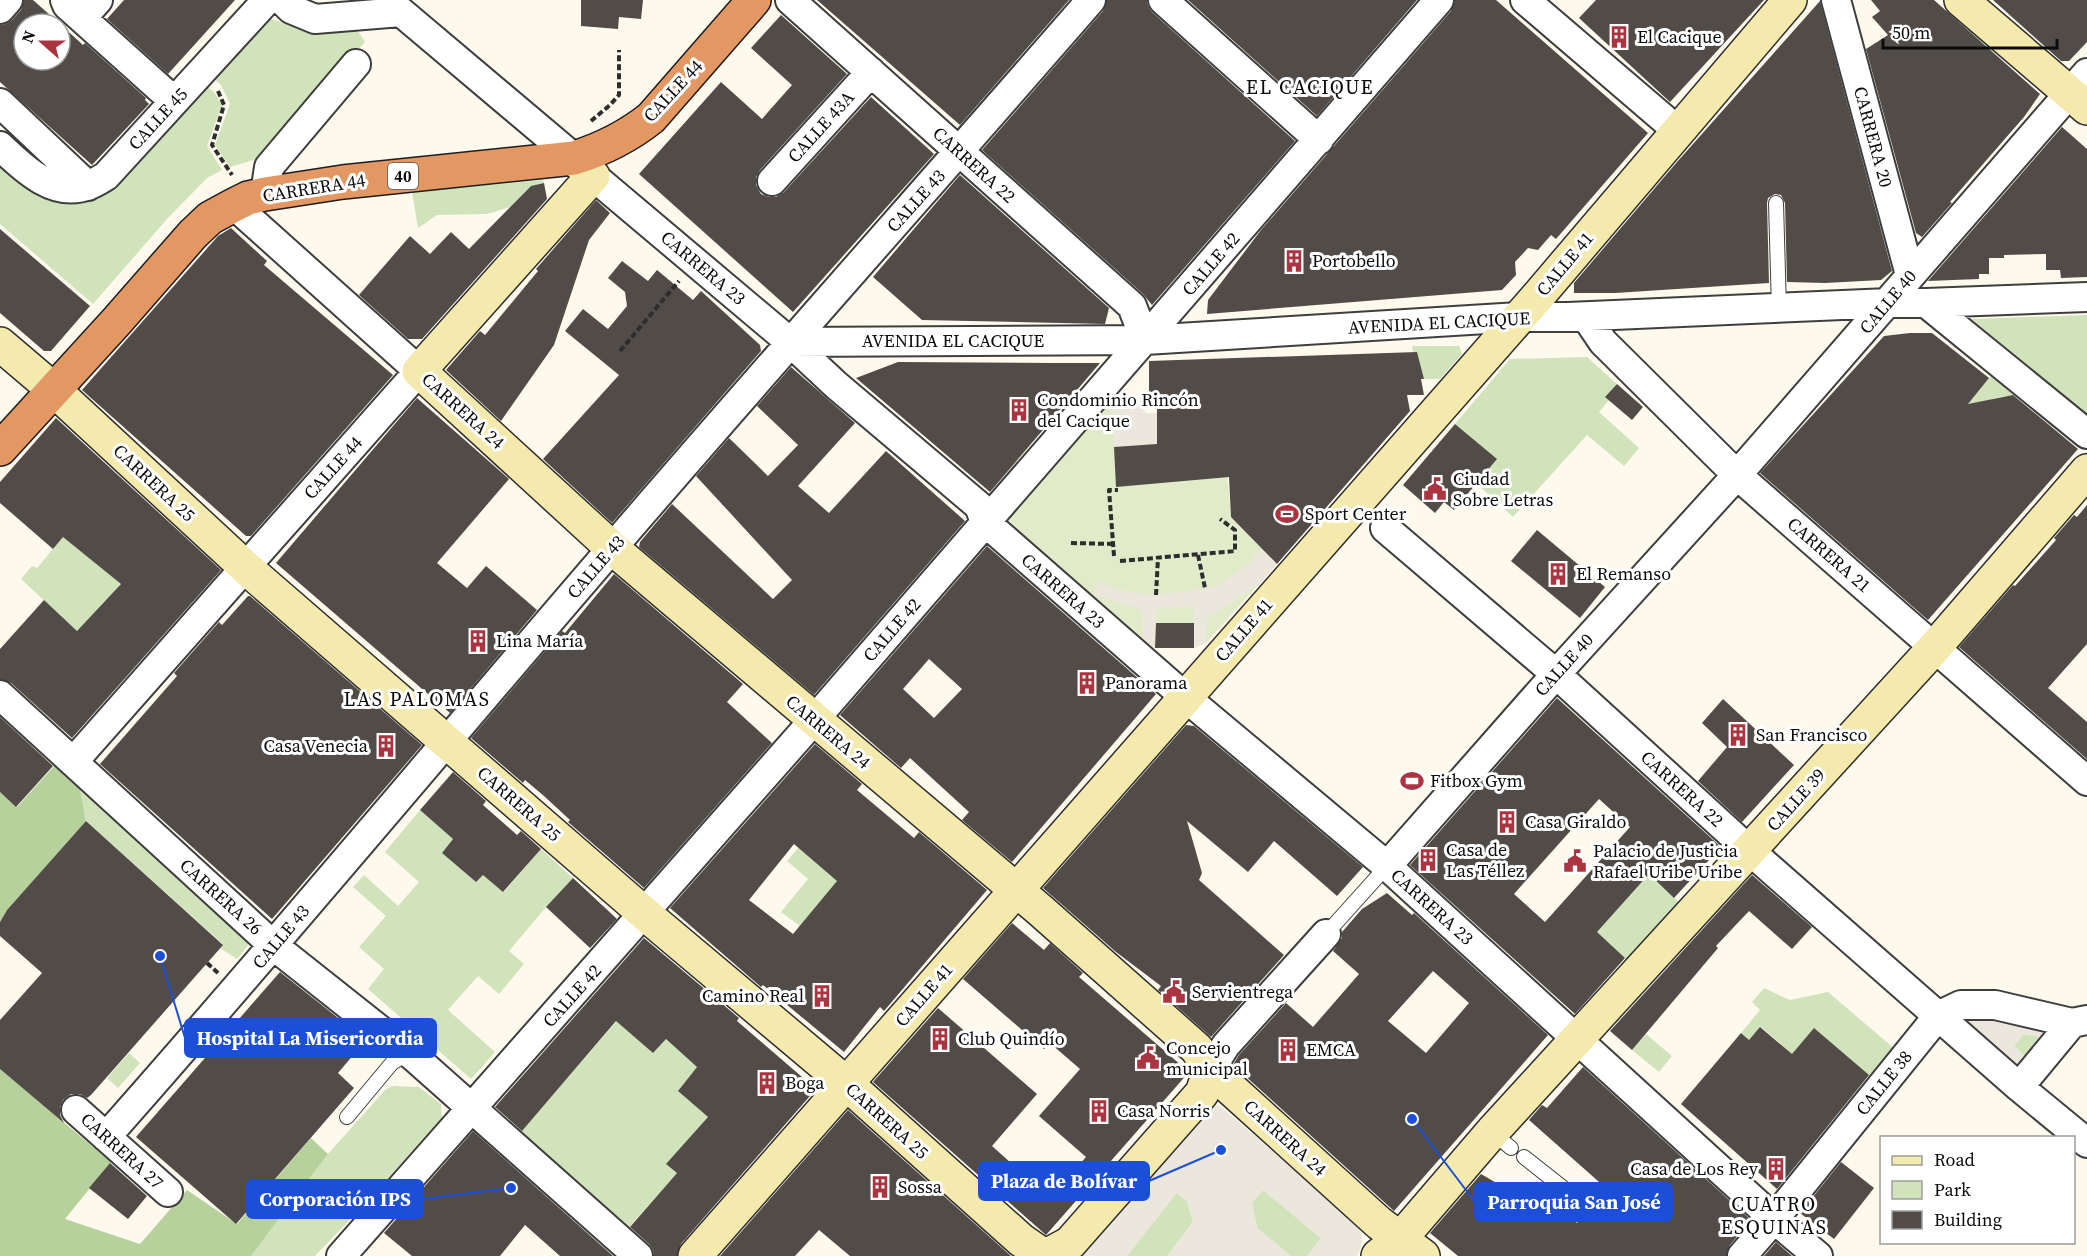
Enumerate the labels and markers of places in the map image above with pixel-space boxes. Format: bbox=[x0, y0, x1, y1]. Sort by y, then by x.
building icon: El Cacique bbox=[1606, 24, 1632, 50]
place label: El Cacique bbox=[1637, 24, 1722, 49]
building icon: Portobello bbox=[1281, 248, 1307, 274]
place label: Portobello bbox=[1312, 248, 1396, 273]
place label: Condominio Rincón del Cacique bbox=[1037, 387, 1199, 433]
building icon: Condominio Rincón del Cacique bbox=[1006, 397, 1032, 423]
place label: Ciudad Sobre Letras bbox=[1453, 466, 1553, 512]
public building icon: Ciudad Sobre Letras bbox=[1422, 476, 1448, 502]
sports icon: Sport Center bbox=[1274, 501, 1300, 527]
place label: Sport Center bbox=[1305, 501, 1407, 526]
building icon: El Remanso bbox=[1545, 561, 1571, 587]
place label: El Remanso bbox=[1576, 561, 1671, 586]
building icon: Lina María bbox=[465, 628, 491, 654]
place label: Lina María bbox=[496, 628, 584, 653]
building icon: Panorama bbox=[1074, 670, 1100, 696]
place label: Panorama bbox=[1105, 670, 1188, 695]
building icon: San Francisco bbox=[1725, 722, 1751, 748]
place label: San Francisco bbox=[1756, 722, 1868, 747]
place label: Casa Venecia bbox=[263, 733, 369, 758]
building icon: Casa Venecia bbox=[373, 733, 399, 759]
sports icon: Fitbox Gym bbox=[1399, 768, 1425, 794]
place label: Fitbox Gym bbox=[1430, 768, 1523, 793]
building icon: Casa Giraldo bbox=[1494, 809, 1520, 835]
place label: Casa Giraldo bbox=[1525, 809, 1626, 834]
place label: Casa de Las Téllez bbox=[1446, 837, 1524, 883]
place label: Palacio de Justicia Rafael Uribe Uribe bbox=[1593, 838, 1742, 884]
building icon: Casa de Las Téllez bbox=[1415, 847, 1441, 873]
public building icon: Palacio de Justicia Rafael Uribe Uribe bbox=[1562, 848, 1588, 874]
public building icon: Servientrega bbox=[1161, 979, 1187, 1005]
place label: Servientrega bbox=[1192, 979, 1294, 1004]
place label: Camino Real bbox=[702, 983, 804, 1008]
building icon: Camino Real bbox=[809, 983, 835, 1009]
callout: Hospital La Misericordia bbox=[185, 1019, 436, 1057]
building icon: Club Quindío bbox=[927, 1026, 953, 1052]
place label: Club Quindío bbox=[958, 1026, 1065, 1051]
place label: Concejo municipal bbox=[1166, 1035, 1248, 1081]
building icon: EMCA bbox=[1275, 1037, 1301, 1063]
place label: EMCA bbox=[1306, 1037, 1356, 1062]
public building icon: Concejo municipal bbox=[1135, 1045, 1161, 1071]
building icon: Boga bbox=[754, 1070, 780, 1096]
place label: Boga bbox=[785, 1070, 825, 1095]
building icon: Casa Norris bbox=[1086, 1098, 1112, 1124]
place label: Casa Norris bbox=[1117, 1098, 1210, 1123]
place label: Casa de Los Rey bbox=[1630, 1156, 1759, 1181]
building icon: Casa de Los Rey bbox=[1763, 1156, 1789, 1182]
callout: Plaza de Bolívar bbox=[979, 1162, 1149, 1200]
building icon: Sossa bbox=[867, 1174, 893, 1200]
place label: Sossa bbox=[898, 1174, 943, 1199]
callout: Corporación IPS bbox=[247, 1180, 423, 1218]
callout: Parroquia San José bbox=[1475, 1183, 1672, 1221]

